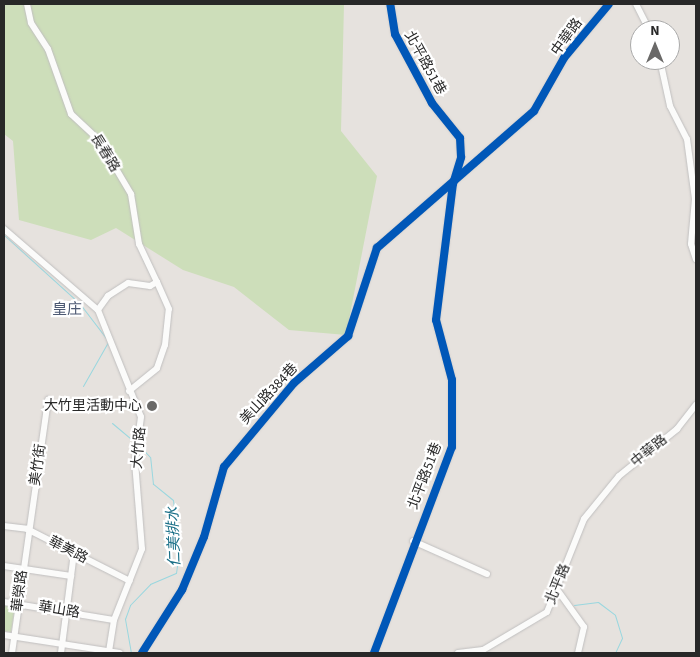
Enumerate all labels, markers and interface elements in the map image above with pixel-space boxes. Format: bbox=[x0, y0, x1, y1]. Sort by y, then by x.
street label: 中華路 bbox=[548, 15, 586, 59]
north arrow bbox=[630, 20, 680, 70]
text: N bbox=[650, 21, 660, 41]
street label: 北平路51巷 bbox=[401, 28, 449, 98]
street label: 長春路 bbox=[87, 131, 123, 175]
district label: 皇庄 bbox=[52, 301, 82, 319]
street label: 美山路384巷 bbox=[237, 360, 301, 428]
place label: 大竹里活動中心 bbox=[44, 398, 142, 414]
marker: 大竹里活動中心 bbox=[146, 400, 158, 412]
street label: 大竹路 bbox=[129, 426, 149, 470]
street label: 中華路 bbox=[627, 431, 671, 471]
street label: 北平路51巷 bbox=[405, 440, 445, 512]
street label: 美竹街 bbox=[27, 443, 49, 487]
water label: 仁美排水 bbox=[164, 507, 184, 567]
street label: 華美路 bbox=[45, 533, 91, 567]
street label: 北平路 bbox=[542, 561, 574, 607]
street label: 華榮路 bbox=[9, 569, 31, 613]
street label: 華山路 bbox=[37, 598, 81, 622]

